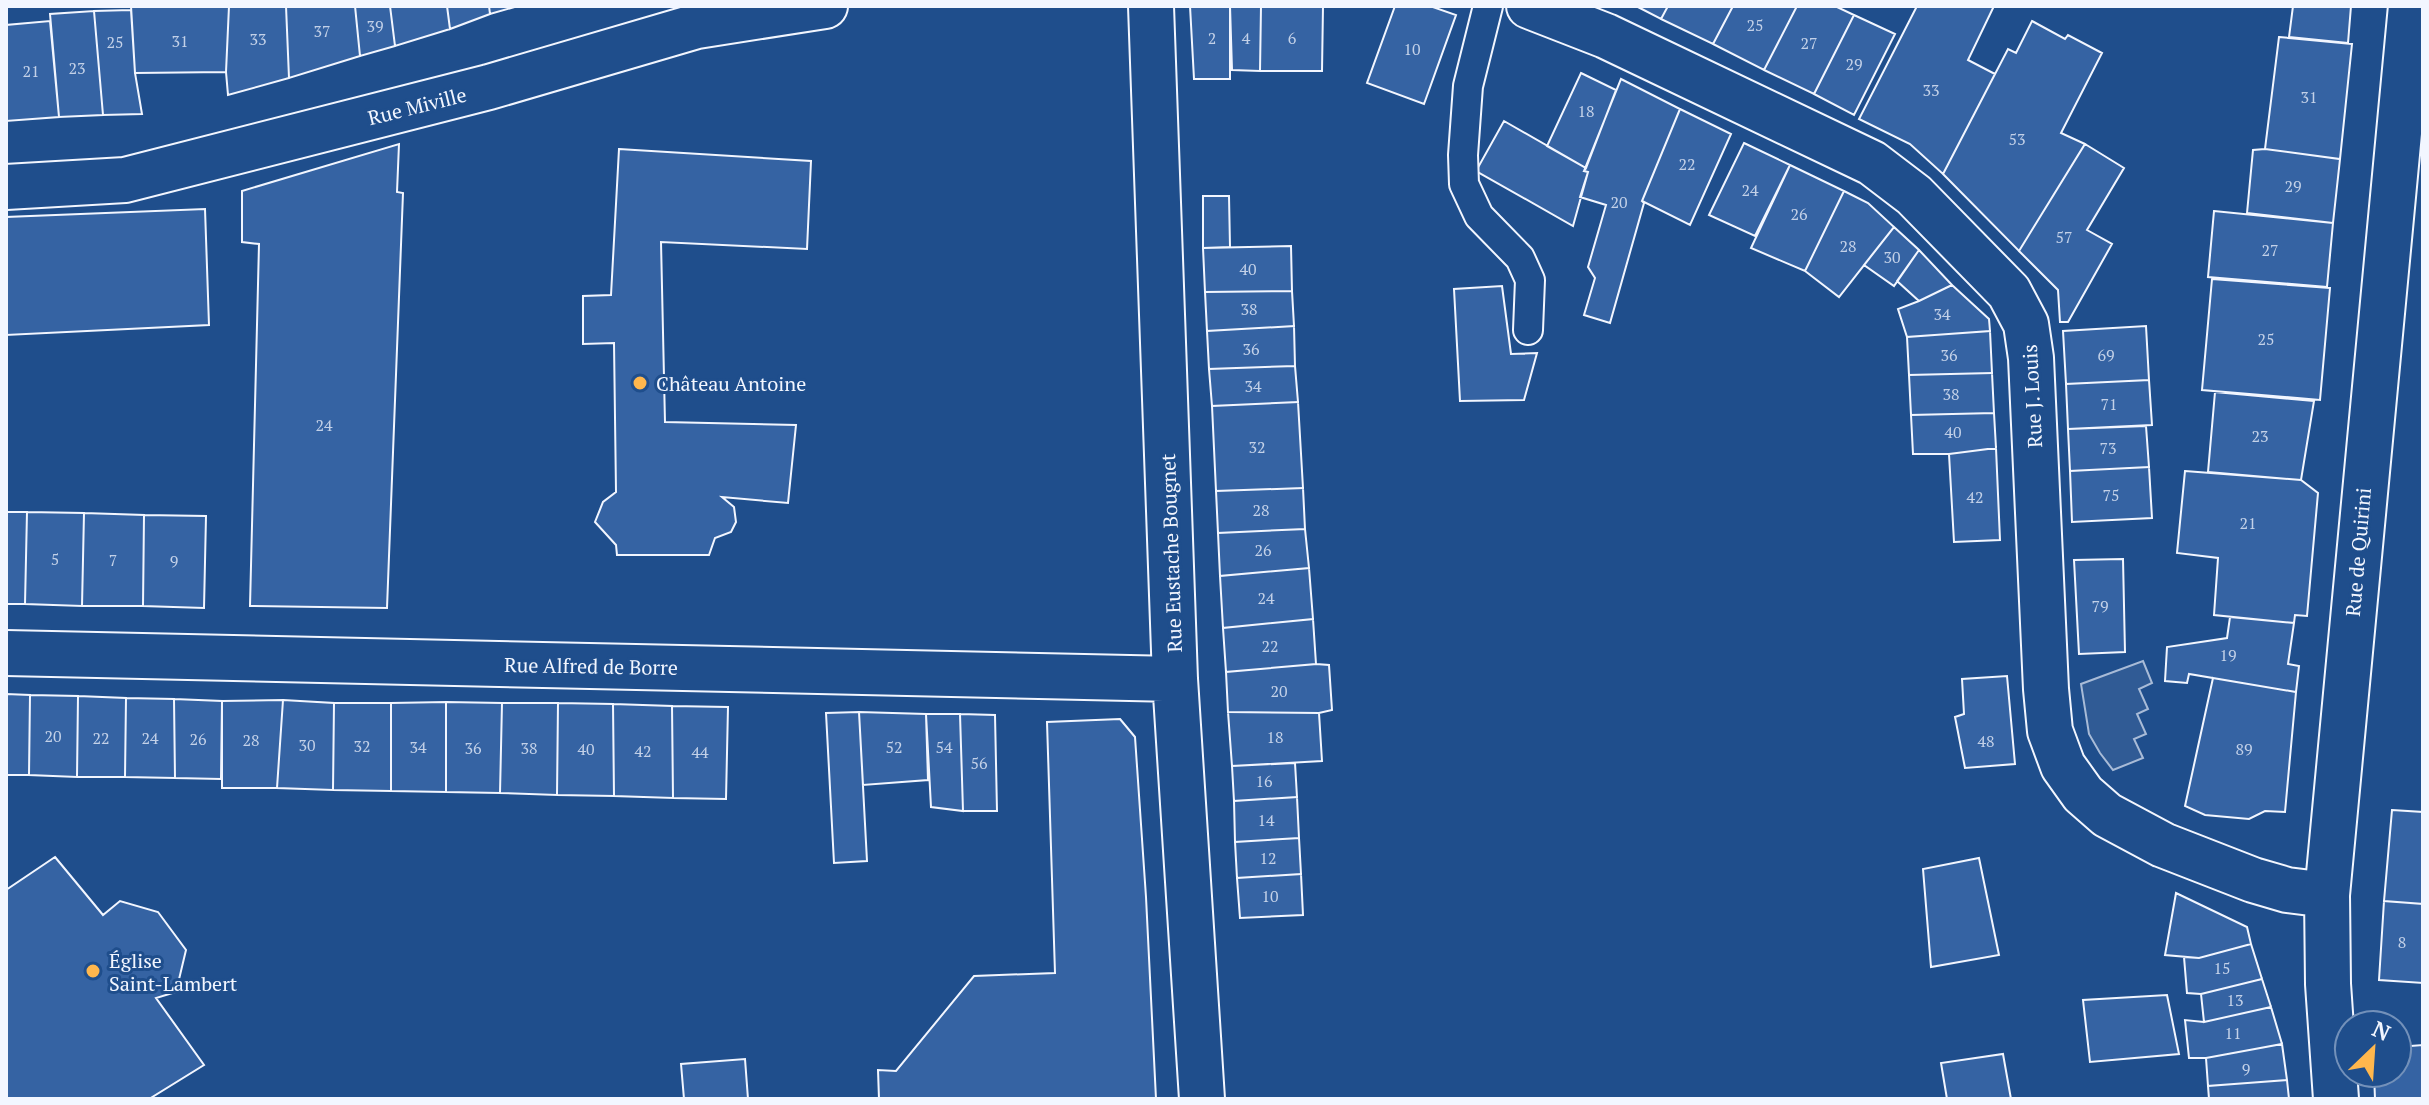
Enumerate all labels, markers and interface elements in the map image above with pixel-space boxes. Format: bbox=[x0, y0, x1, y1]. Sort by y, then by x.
house number: 25 bbox=[1746, 14, 1764, 36]
house number: 39 bbox=[366, 15, 384, 37]
house number: 37 bbox=[313, 20, 331, 42]
house number: 2 bbox=[1208, 27, 1216, 49]
house number: 4 bbox=[1242, 27, 1251, 49]
house number: 6 bbox=[1288, 27, 1297, 49]
house number: 33 bbox=[249, 28, 267, 50]
house number: 31 bbox=[171, 30, 189, 52]
house number: 25 bbox=[106, 31, 124, 53]
house number: 27 bbox=[1800, 32, 1818, 54]
house number: 10 bbox=[1403, 38, 1421, 60]
house number: 29 bbox=[1845, 53, 1863, 75]
house number: 23 bbox=[68, 57, 86, 79]
house number: 21 bbox=[22, 60, 40, 82]
house number: 33 bbox=[1922, 79, 1940, 101]
street label: Rue Miville bbox=[365, 81, 469, 131]
house number: 31 bbox=[2300, 86, 2318, 108]
house number: 18 bbox=[1577, 100, 1595, 122]
house number: 53 bbox=[2008, 128, 2026, 150]
house number: 22 bbox=[1678, 153, 1696, 175]
house number: 29 bbox=[2284, 175, 2302, 197]
house number: 24 bbox=[1741, 179, 1759, 201]
house number: 20 bbox=[1610, 191, 1628, 213]
house number: 26 bbox=[1790, 203, 1808, 225]
house number: 57 bbox=[2055, 226, 2073, 248]
house number: 28 bbox=[1839, 235, 1857, 257]
house number: 27 bbox=[2261, 239, 2279, 261]
house number: 30 bbox=[1883, 246, 1901, 268]
house number: 40 bbox=[1239, 258, 1257, 280]
house number: 38 bbox=[1240, 298, 1258, 320]
house number: 34 bbox=[1933, 303, 1951, 325]
house number: 25 bbox=[2257, 328, 2275, 350]
house number: 36 bbox=[1242, 338, 1260, 360]
street label: Rue J. Louis bbox=[2016, 343, 2048, 449]
house number: 36 bbox=[1940, 344, 1958, 366]
house number: 69 bbox=[2097, 344, 2115, 366]
place label: Château Antoine bbox=[656, 370, 806, 397]
marker: Château Antoine bbox=[631, 374, 649, 392]
house number: 34 bbox=[1244, 375, 1262, 397]
house number: 38 bbox=[1942, 383, 1960, 405]
house number: 71 bbox=[2100, 393, 2118, 415]
house number: 24 bbox=[315, 414, 333, 436]
house number: 40 bbox=[1944, 421, 1962, 443]
house number: 23 bbox=[2251, 425, 2269, 447]
house number: 32 bbox=[1248, 436, 1266, 458]
house number: 73 bbox=[2099, 437, 2117, 459]
street label: Rue Eustache Bougnet bbox=[1154, 452, 1188, 653]
house number: 75 bbox=[2102, 484, 2120, 506]
house number: 42 bbox=[1966, 486, 1984, 508]
street label: Rue de Quirini bbox=[2339, 487, 2377, 617]
house number: 28 bbox=[1252, 499, 1270, 521]
house number: 21 bbox=[2239, 512, 2257, 534]
house number: 26 bbox=[1254, 539, 1272, 561]
house number: 5 bbox=[51, 548, 59, 570]
house number: 7 bbox=[109, 549, 117, 571]
house number: 9 bbox=[170, 550, 178, 572]
house number: 24 bbox=[1257, 587, 1275, 609]
house number: 79 bbox=[2091, 595, 2109, 617]
house number: 22 bbox=[1261, 635, 1279, 657]
house number: 19 bbox=[2219, 644, 2237, 666]
street label: Rue Alfred de Borre bbox=[504, 651, 678, 681]
house number: 20 bbox=[1270, 680, 1288, 702]
house number: 20 bbox=[44, 725, 62, 747]
house number: 18 bbox=[1266, 726, 1284, 748]
house number: 22 bbox=[92, 727, 110, 749]
house number: 24 bbox=[141, 727, 159, 749]
house number: 26 bbox=[189, 728, 207, 750]
house number: 28 bbox=[242, 729, 260, 751]
house number: 48 bbox=[1977, 730, 1995, 752]
house number: 30 bbox=[298, 734, 316, 756]
house number: 32 bbox=[353, 735, 371, 757]
house number: 34 bbox=[409, 736, 427, 758]
house number: 52 bbox=[885, 736, 903, 758]
house number: 54 bbox=[935, 736, 953, 758]
house number: 36 bbox=[464, 737, 482, 759]
house number: 38 bbox=[520, 737, 538, 759]
house number: 40 bbox=[577, 738, 595, 760]
house number: 89 bbox=[2235, 738, 2253, 760]
house number: 42 bbox=[634, 740, 652, 762]
house number: 44 bbox=[691, 741, 709, 763]
house number: 56 bbox=[970, 752, 988, 774]
house number: 16 bbox=[1255, 770, 1273, 792]
house number: 14 bbox=[1257, 809, 1275, 831]
house number: 12 bbox=[1259, 847, 1277, 869]
house number: 10 bbox=[1261, 885, 1279, 907]
house number: 8 bbox=[2398, 931, 2406, 953]
place label: Église Saint-Lambert bbox=[109, 947, 238, 997]
house number: 15 bbox=[2213, 957, 2231, 979]
marker: Église Saint-Lambert bbox=[84, 962, 102, 980]
house number: 13 bbox=[2226, 989, 2244, 1011]
north arrow bbox=[2333, 1009, 2413, 1089]
text: N bbox=[2368, 1014, 2396, 1047]
house number: 11 bbox=[2224, 1022, 2242, 1044]
house number: 9 bbox=[2242, 1058, 2250, 1080]

